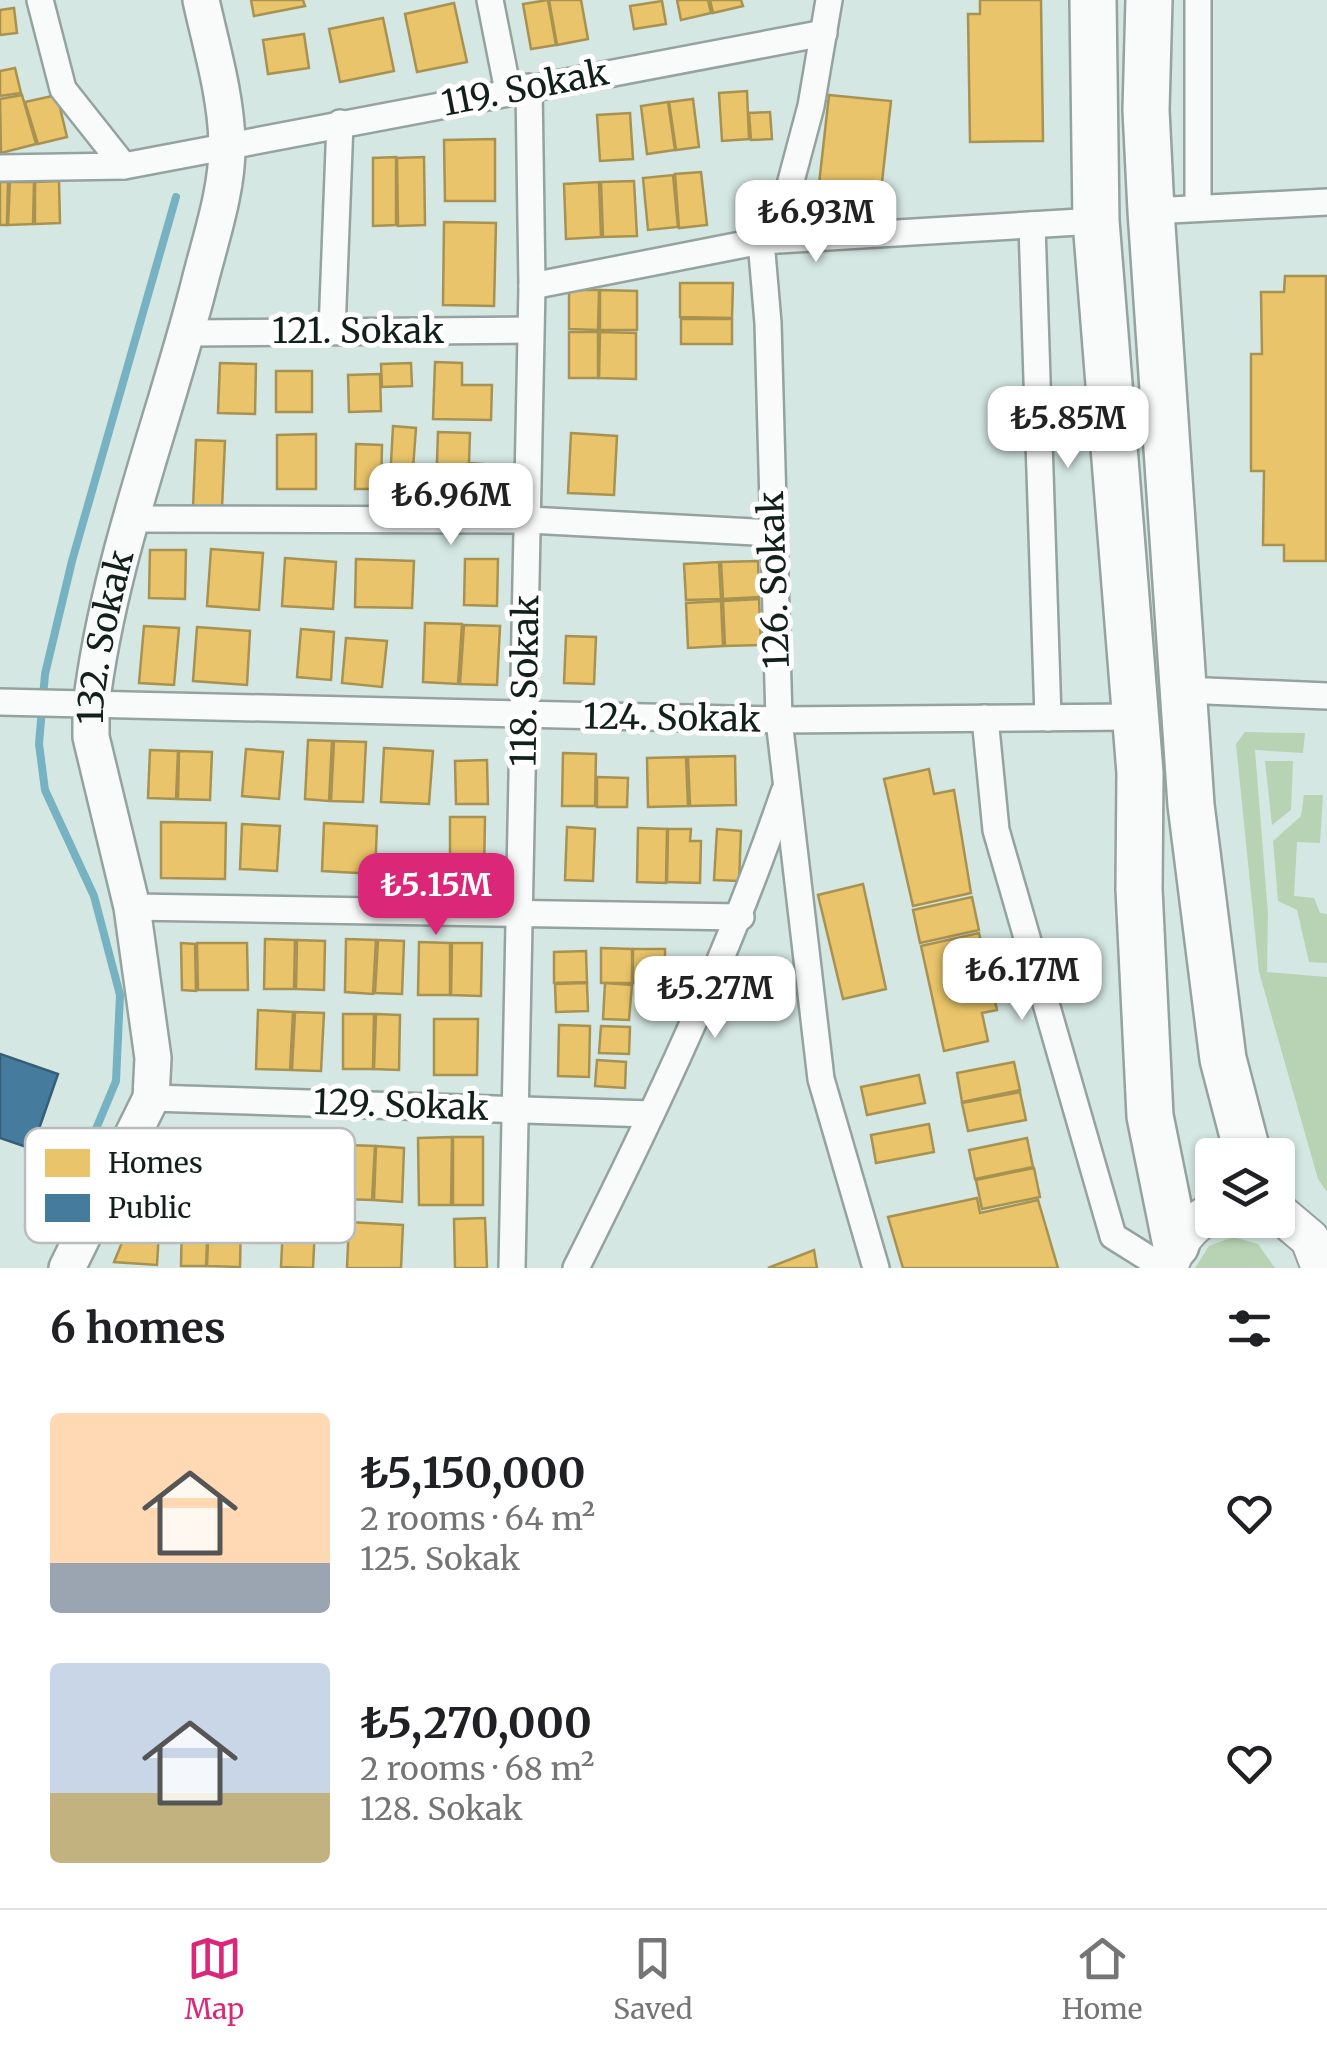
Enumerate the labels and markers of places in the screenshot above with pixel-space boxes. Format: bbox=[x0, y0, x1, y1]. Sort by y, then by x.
pin: ₺6.93M bbox=[735, 180, 897, 265]
pin: ₺5.85M bbox=[987, 386, 1149, 471]
pin: ₺6.96M bbox=[370, 463, 532, 548]
pin: ₺5.15M bbox=[355, 853, 517, 938]
pin: ₺6.17M bbox=[941, 938, 1103, 1023]
pin: ₺5.27M bbox=[634, 956, 796, 1041]

